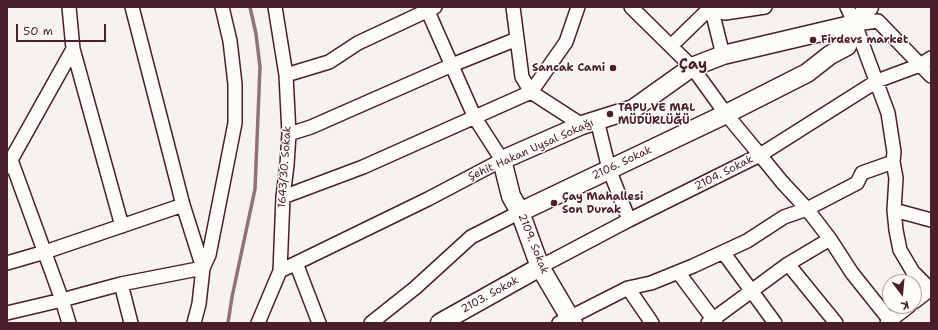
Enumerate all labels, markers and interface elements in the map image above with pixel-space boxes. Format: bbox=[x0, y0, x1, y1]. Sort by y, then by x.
scale bar bbox=[18, 16, 108, 42]
text: 50 m bbox=[23, 23, 53, 39]
place label: Firdevs market bbox=[821, 33, 908, 47]
marker: Firdevs market bbox=[808, 35, 818, 45]
district label: Çay bbox=[679, 56, 707, 74]
place label: Sancak Cami bbox=[532, 61, 605, 75]
marker: Sancak Cami bbox=[608, 63, 618, 73]
place label: TAPU VE MAL MÜDÜRLÜĞÜ bbox=[618, 101, 695, 127]
marker: TAPU VE MAL MÜDÜRLÜĞÜ bbox=[605, 109, 615, 119]
street label: Şehit Hakan Uysal Sokağı bbox=[466, 116, 596, 184]
street label: 1643/30. Sokak bbox=[276, 125, 294, 209]
street label: 2106. Sokak bbox=[590, 143, 654, 183]
street label: 2104. Sokak bbox=[693, 153, 755, 193]
place label: Çay Mahallesi Son Durak bbox=[562, 190, 643, 216]
marker: Çay Mahallesi Son Durak bbox=[549, 198, 559, 208]
street label: 2109. Sokak bbox=[515, 212, 551, 276]
street label: 2103. Sokak bbox=[459, 274, 521, 316]
north arrow bbox=[882, 274, 922, 314]
text: K bbox=[899, 297, 911, 313]

